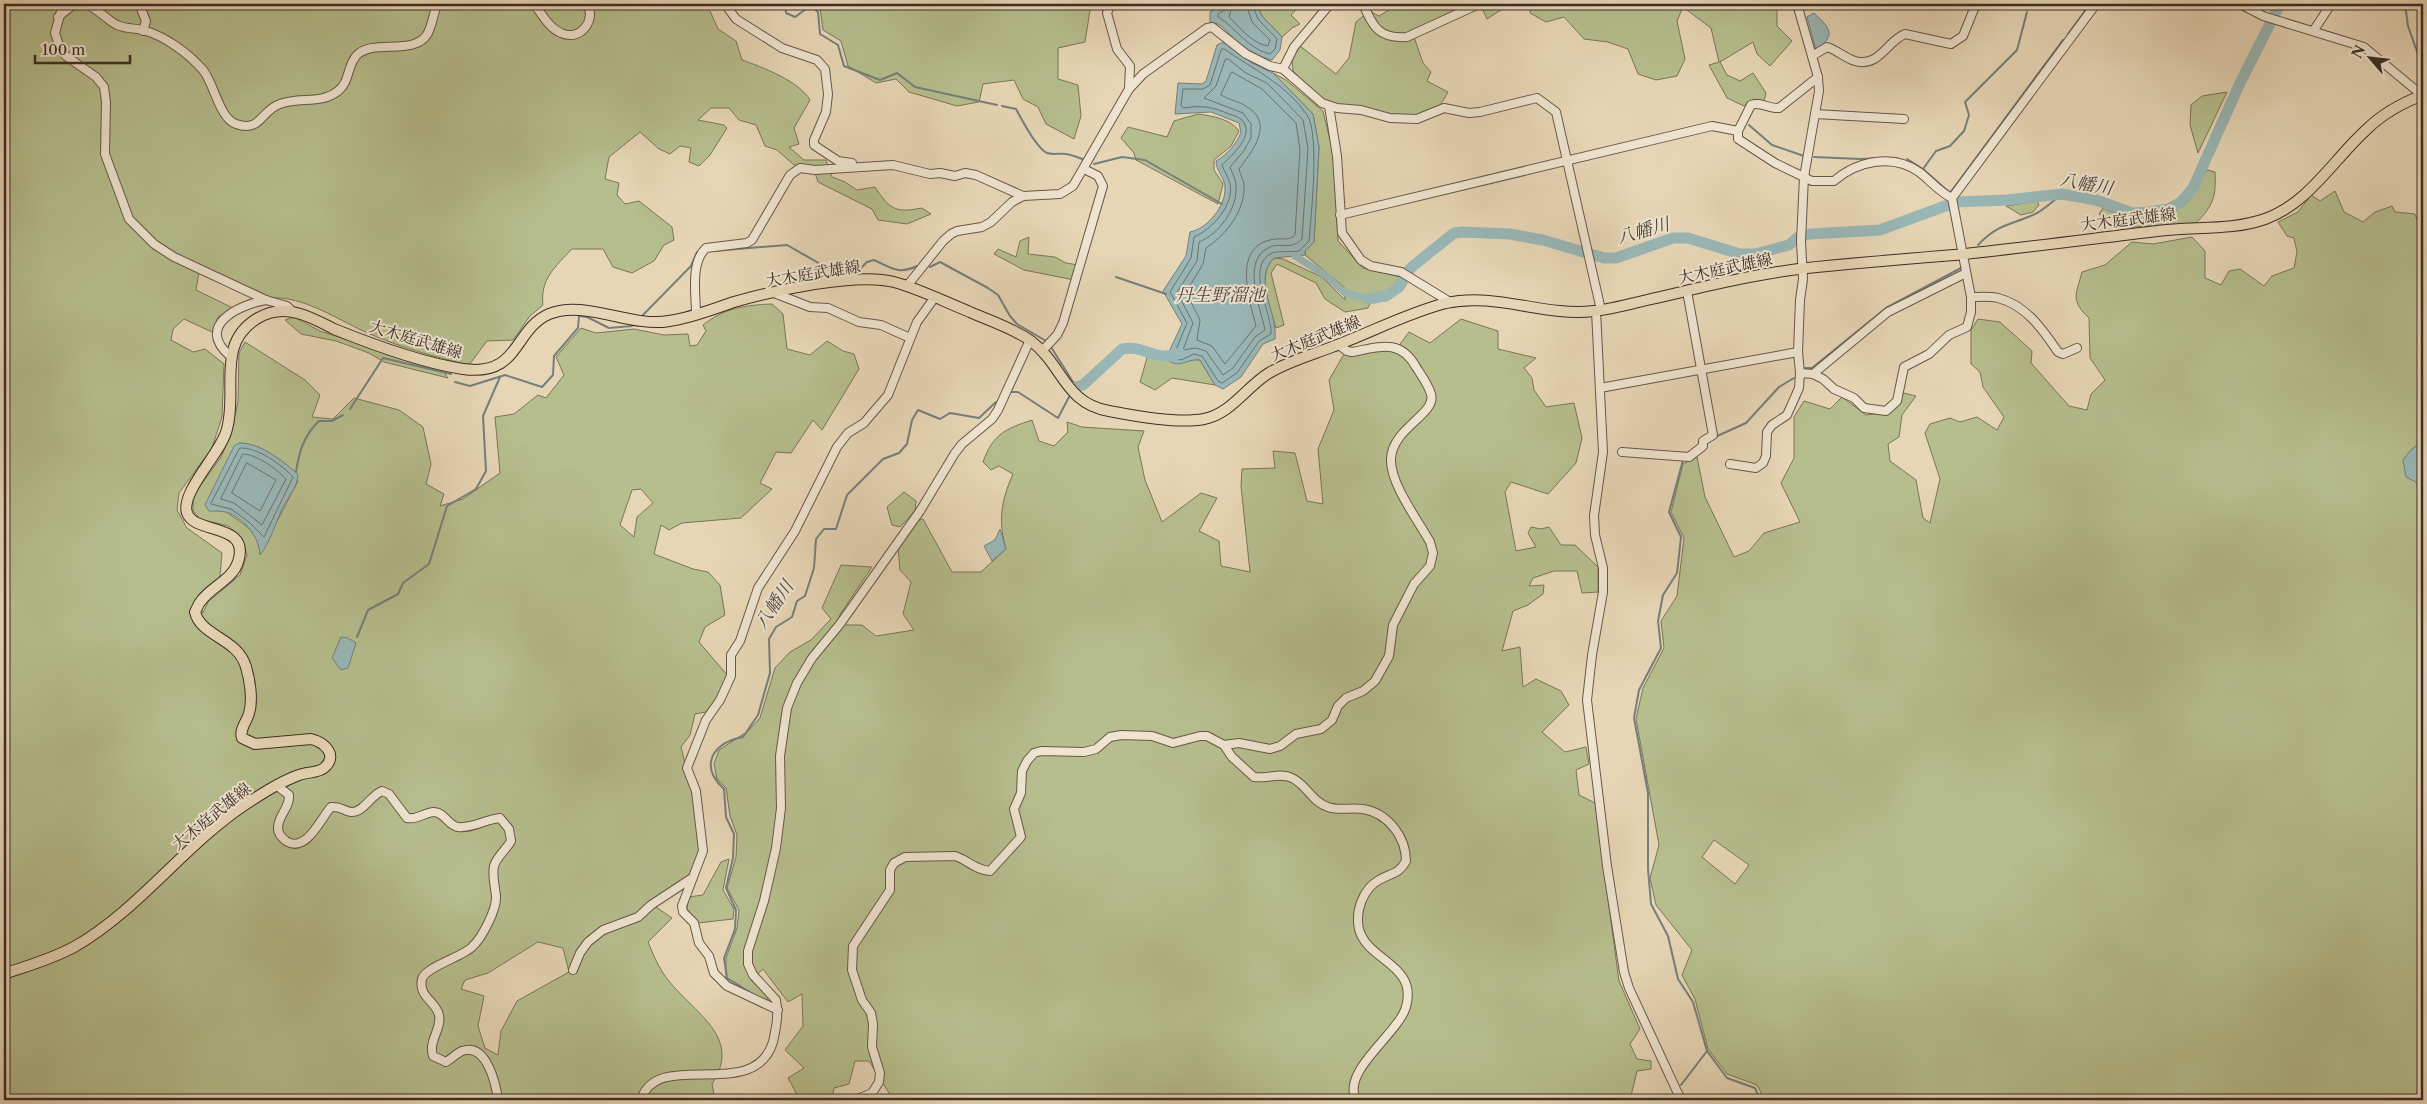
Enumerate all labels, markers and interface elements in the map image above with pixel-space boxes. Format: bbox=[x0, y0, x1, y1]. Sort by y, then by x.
scale bar bbox=[35, 32, 130, 64]
north arrow bbox=[2344, 32, 2394, 82]
text: 100 m bbox=[42, 40, 85, 59]
text: N bbox=[2348, 42, 2369, 61]
water label: 八幡川 bbox=[2058, 168, 2116, 200]
street label: 大木庭武雄線 bbox=[2079, 203, 2177, 235]
water label: 八幡川 bbox=[1614, 212, 1674, 249]
street label: 大木庭武雄線 bbox=[1676, 248, 1774, 288]
street label: 大木庭武雄線 bbox=[764, 256, 862, 290]
water label: 丹生野溜池 bbox=[1175, 284, 1267, 306]
street label: 大木庭武雄線 bbox=[1267, 311, 1363, 365]
street label: 大木庭武雄線 bbox=[367, 315, 465, 363]
water label: 八幡川 bbox=[750, 575, 799, 634]
street label: 大木庭武雄線 bbox=[167, 778, 255, 854]

